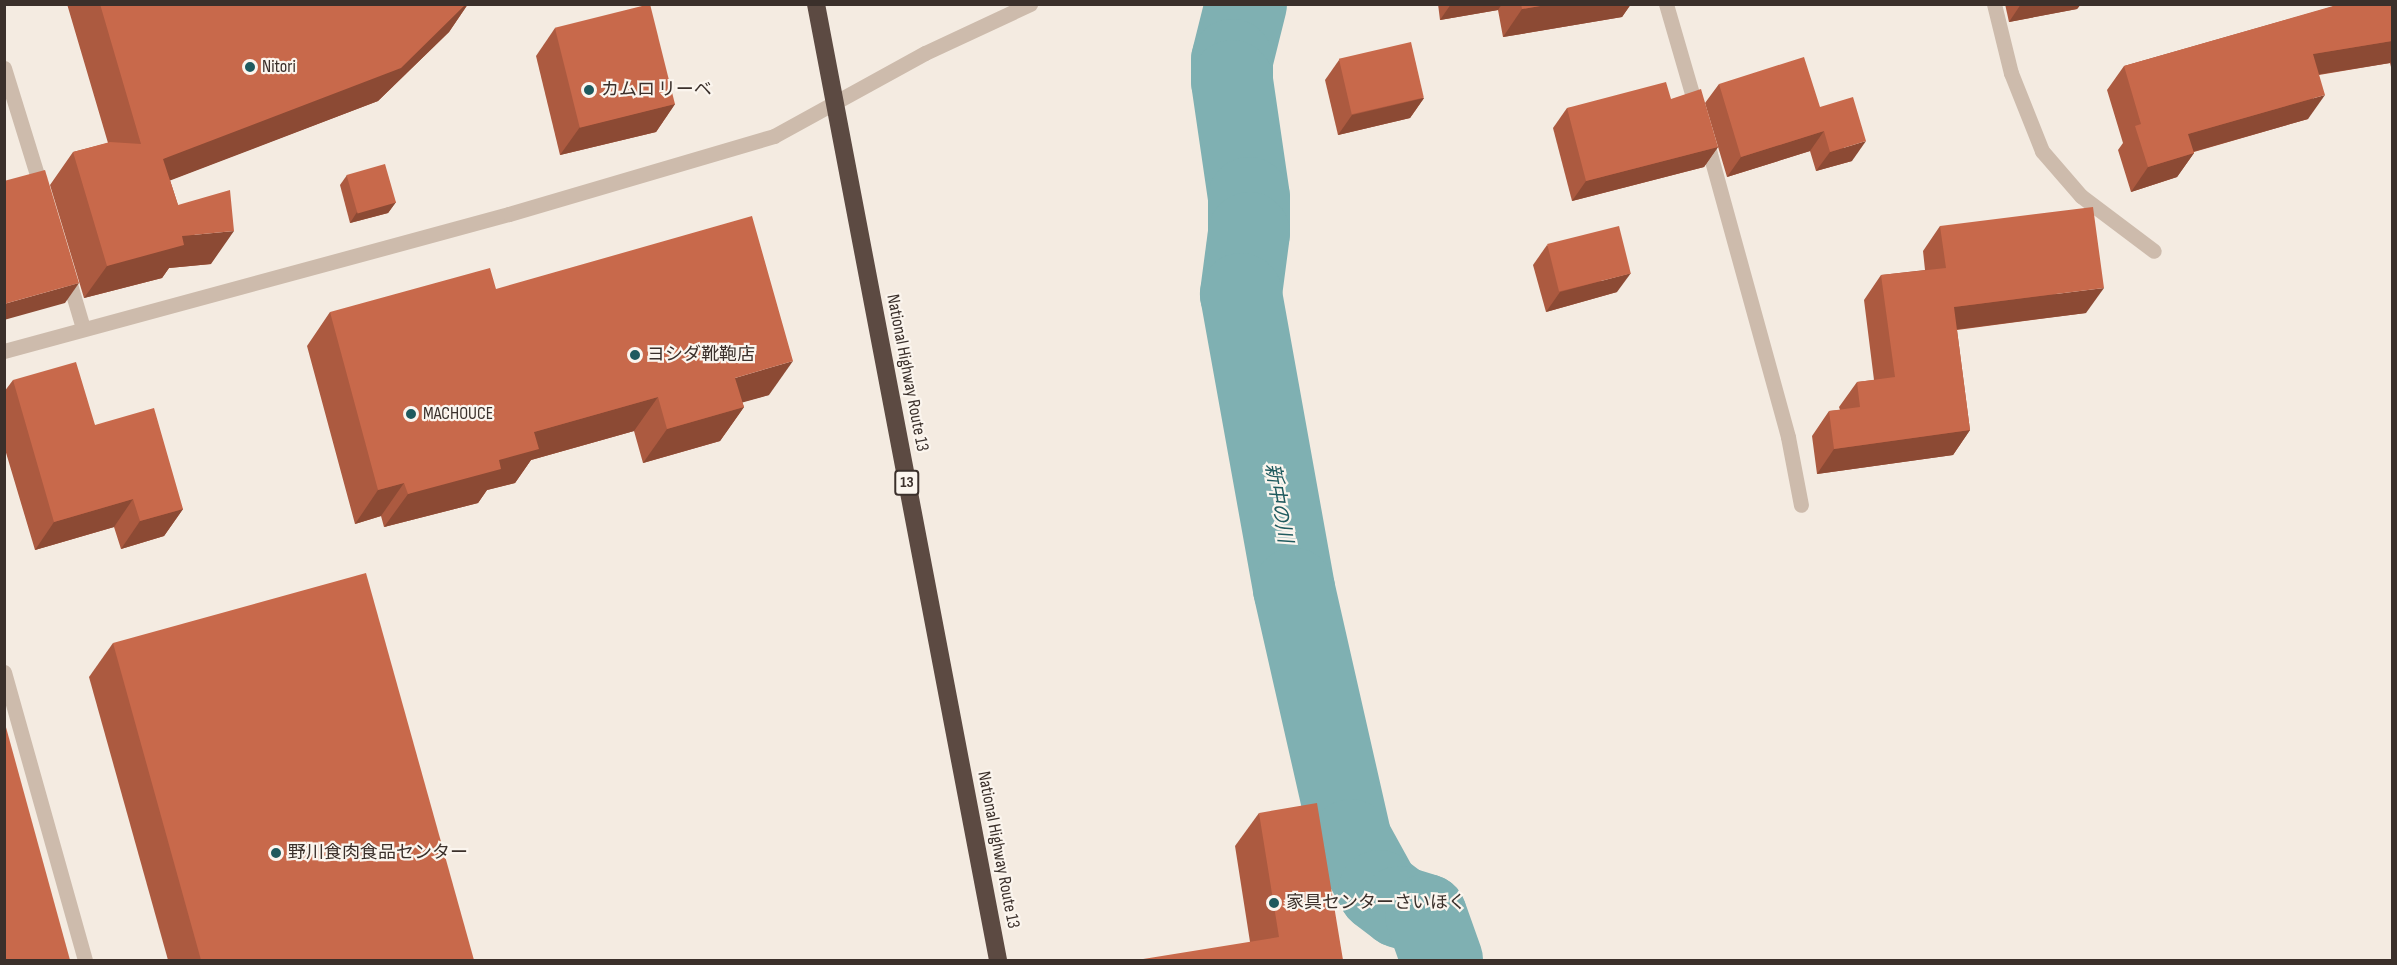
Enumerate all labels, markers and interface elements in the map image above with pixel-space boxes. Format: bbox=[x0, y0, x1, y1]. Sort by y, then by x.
place label: Nitori bbox=[262, 56, 296, 78]
marker: Nitori bbox=[243, 60, 257, 74]
place label: カムロ リーベ bbox=[601, 79, 712, 101]
marker: カムロ リーベ bbox=[582, 83, 596, 97]
street label: National Highway Route 13 bbox=[881, 293, 933, 453]
place label: ヨシダ靴鞄店 bbox=[647, 344, 755, 366]
marker: ヨシダ靴鞄店 bbox=[628, 348, 642, 362]
place label: MACHOUCE bbox=[423, 403, 493, 425]
marker: MACHOUCE bbox=[404, 407, 418, 421]
water label: 新中の川 bbox=[1259, 462, 1297, 544]
road number: 13 bbox=[894, 470, 920, 496]
street label: National Highway Route 13 bbox=[972, 770, 1024, 930]
place label: 野川食肉食品センター bbox=[288, 842, 468, 864]
marker: 野川食肉食品センター bbox=[269, 846, 283, 860]
place label: 家具センターさいほく bbox=[1286, 892, 1466, 914]
marker: 家具センターさいほく bbox=[1267, 896, 1281, 910]

